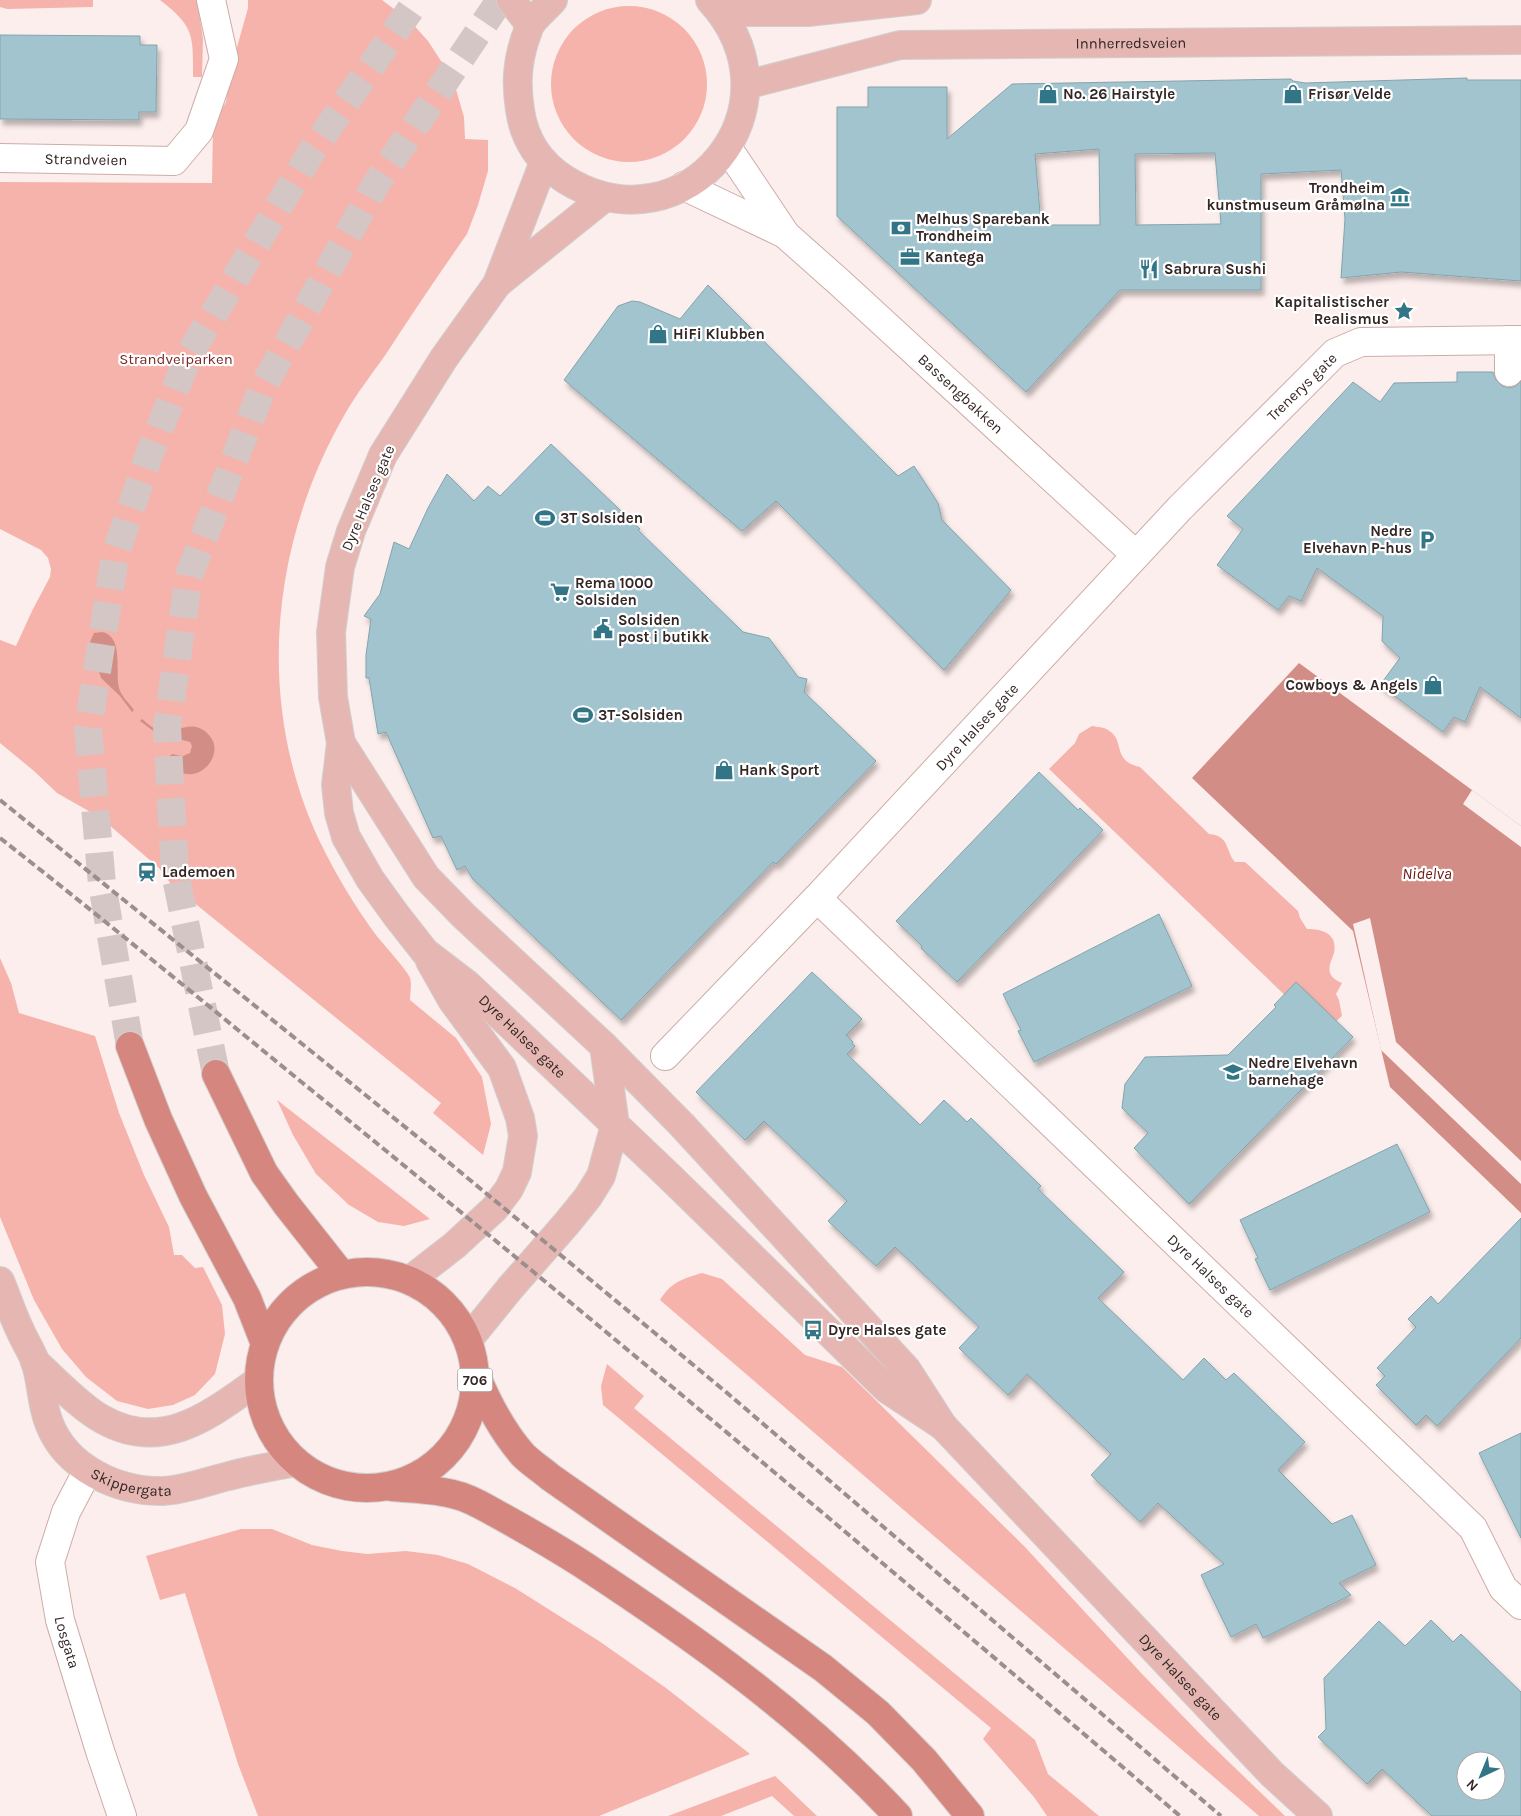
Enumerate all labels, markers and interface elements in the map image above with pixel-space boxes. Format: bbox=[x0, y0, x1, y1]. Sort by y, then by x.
street label: Innherredsveien bbox=[1075, 34, 1186, 53]
shop icon: No. 26 Hairstyle bbox=[1037, 83, 1059, 105]
shop icon: Frisør Velde bbox=[1282, 83, 1304, 105]
place label: No. 26 Hairstyle bbox=[1063, 85, 1175, 103]
place label: Frisør Velde bbox=[1308, 85, 1391, 103]
street label: Strandveien bbox=[44, 150, 128, 169]
place label: Trondheim kunstmuseum Gråmølna bbox=[1206, 179, 1385, 214]
museum icon: Trondheim kunstmuseum Gråmølna bbox=[1389, 186, 1411, 208]
place label: Melhus Sparebank Trondheim bbox=[916, 210, 1050, 245]
bank icon: Melhus Sparebank Trondheim bbox=[890, 217, 912, 239]
office icon: Kantega bbox=[899, 246, 921, 268]
place label: Kantega bbox=[925, 248, 984, 266]
restaurant icon: Sabrura Sushi bbox=[1138, 258, 1160, 280]
place label: Sabrura Sushi bbox=[1164, 260, 1266, 278]
place label: Kapitalistischer Realismus bbox=[1274, 293, 1389, 328]
place icon: Kapitalistischer Realismus bbox=[1393, 300, 1415, 322]
shop icon: HiFi Klubben bbox=[647, 323, 669, 345]
place label: HiFi Klubben bbox=[673, 325, 765, 343]
street label: Trenerys gate bbox=[1263, 349, 1341, 425]
park label: Strandveiparken bbox=[119, 350, 233, 368]
street label: Bassengbakken bbox=[914, 350, 1007, 437]
street label: Dyre Halses gate bbox=[338, 442, 398, 554]
sports icon: 3T Solsiden bbox=[534, 507, 556, 529]
place label: 3T Solsiden bbox=[560, 509, 643, 527]
place label: Nedre Elvehavn P-hus bbox=[1303, 522, 1412, 557]
parking icon: Nedre Elvehavn P-hus bbox=[1416, 529, 1438, 551]
place label: Rema 1000 Solsiden bbox=[575, 574, 653, 609]
supermarket icon: Rema 1000 Solsiden bbox=[549, 581, 571, 603]
place label: Solsiden post i butikk bbox=[618, 611, 709, 646]
public building icon: Solsiden post i butikk bbox=[592, 618, 614, 640]
shop icon: Cowboys & Angels bbox=[1422, 674, 1444, 696]
place label: Cowboys & Angels bbox=[1286, 676, 1418, 694]
street label: Dyre Halses gate bbox=[932, 679, 1022, 775]
sports icon: 3T-Solsiden bbox=[572, 704, 594, 726]
place label: 3T-Solsiden bbox=[598, 706, 683, 724]
shop icon: Hank Sport bbox=[713, 759, 735, 781]
place label: Hank Sport bbox=[739, 761, 819, 779]
station icon: Lademoen bbox=[136, 861, 158, 883]
place label: Lademoen bbox=[162, 863, 235, 881]
water label: Nidelva bbox=[1402, 864, 1452, 883]
street label: Dyre Halses gate bbox=[475, 991, 569, 1082]
place label: Nedre Elvehavn barnehage bbox=[1248, 1054, 1358, 1089]
school or university icon: Nedre Elvehavn barnehage bbox=[1222, 1061, 1244, 1083]
street label: Dyre Halses gate bbox=[1164, 1230, 1258, 1322]
bus stop icon: Dyre Halses gate bbox=[802, 1319, 824, 1341]
place label: Dyre Halses gate bbox=[828, 1321, 946, 1339]
road number: 706 bbox=[458, 1368, 492, 1392]
street label: Skippergata bbox=[88, 1464, 172, 1500]
street label: Losgata bbox=[51, 1615, 83, 1671]
street label: Dyre Halses gate bbox=[1135, 1630, 1226, 1724]
north arrow bbox=[1456, 1751, 1506, 1801]
text: N bbox=[1463, 1775, 1482, 1795]

